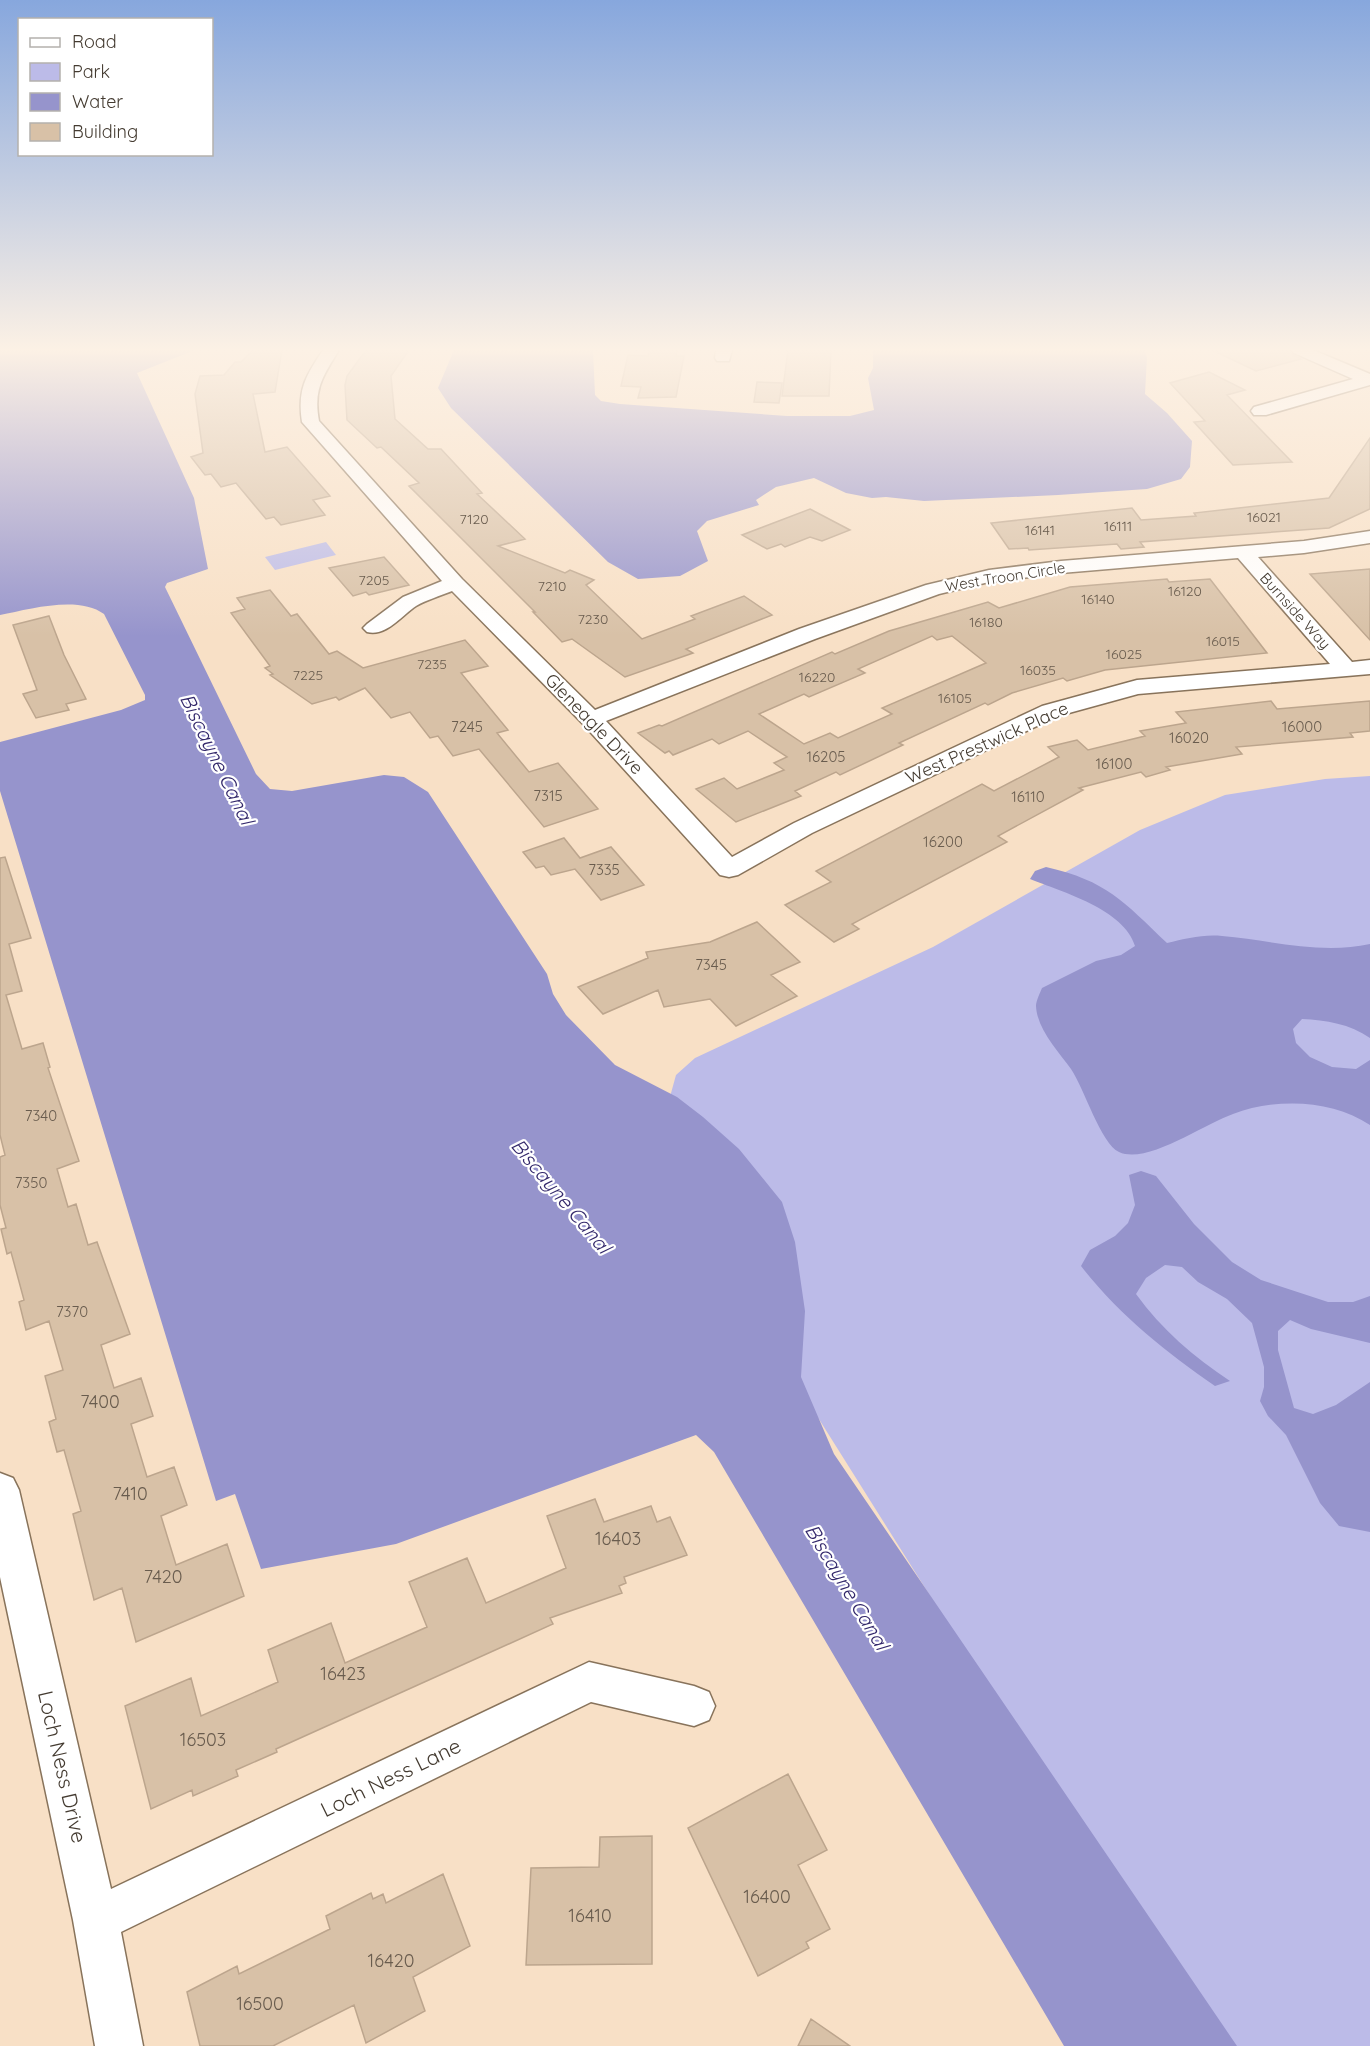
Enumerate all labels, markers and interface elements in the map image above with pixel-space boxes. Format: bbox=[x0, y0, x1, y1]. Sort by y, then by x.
legend bbox=[18, 18, 213, 156]
text: Road bbox=[72, 30, 117, 53]
text: Park bbox=[72, 60, 110, 83]
text: Water bbox=[72, 90, 123, 113]
text: Building bbox=[72, 120, 138, 143]
house number: 16021 bbox=[1247, 508, 1281, 526]
house number: 7120 bbox=[459, 510, 489, 528]
house number: 16111 bbox=[1104, 517, 1132, 535]
house number: 16141 bbox=[1025, 521, 1055, 539]
street label: West Troon Circle bbox=[943, 558, 1066, 595]
street label: Burnside Way bbox=[1256, 568, 1335, 653]
house number: 7205 bbox=[359, 571, 389, 589]
house number: 7210 bbox=[538, 577, 566, 595]
house number: 16120 bbox=[1168, 582, 1202, 600]
house number: 16140 bbox=[1081, 590, 1115, 608]
house number: 7230 bbox=[578, 610, 608, 628]
house number: 16180 bbox=[969, 613, 1003, 631]
house number: 16015 bbox=[1206, 632, 1240, 650]
house number: 16025 bbox=[1106, 645, 1142, 663]
house number: 7235 bbox=[417, 655, 447, 673]
house number: 16035 bbox=[1020, 661, 1056, 679]
house number: 7225 bbox=[293, 666, 323, 684]
street label: Gleneagle Drive bbox=[540, 668, 648, 779]
house number: 16220 bbox=[799, 668, 835, 686]
water label: Biscayne Canal bbox=[175, 689, 261, 830]
house number: 16105 bbox=[938, 689, 972, 707]
street label: West Prestwick Place bbox=[902, 696, 1072, 789]
house number: 7245 bbox=[451, 717, 483, 736]
house number: 16000 bbox=[1282, 717, 1322, 736]
house number: 16020 bbox=[1169, 728, 1209, 747]
house number: 16205 bbox=[806, 747, 846, 766]
house number: 16100 bbox=[1096, 754, 1133, 773]
house number: 7315 bbox=[533, 786, 563, 805]
house number: 16110 bbox=[1011, 787, 1045, 806]
house number: 16200 bbox=[923, 832, 963, 851]
house number: 7335 bbox=[588, 860, 620, 879]
house number: 7345 bbox=[695, 955, 727, 974]
house number: 7340 bbox=[25, 1106, 57, 1125]
water label: Biscayne Canal bbox=[506, 1133, 618, 1260]
house number: 7350 bbox=[15, 1173, 47, 1192]
house number: 7370 bbox=[56, 1302, 88, 1321]
house number: 7400 bbox=[80, 1390, 120, 1413]
house number: 7410 bbox=[112, 1482, 148, 1505]
water label: Biscayne Canal bbox=[800, 1519, 896, 1656]
house number: 16403 bbox=[595, 1527, 641, 1550]
house number: 7420 bbox=[144, 1565, 182, 1588]
house number: 16423 bbox=[320, 1662, 366, 1685]
street label: Loch Ness Drive bbox=[33, 1688, 93, 1845]
house number: 16503 bbox=[180, 1728, 226, 1751]
street label: Loch Ness Lane bbox=[316, 1732, 465, 1822]
house number: 16400 bbox=[743, 1885, 791, 1908]
house number: 16410 bbox=[568, 1904, 612, 1927]
house number: 16420 bbox=[368, 1949, 414, 1972]
house number: 16500 bbox=[236, 1992, 284, 2015]

